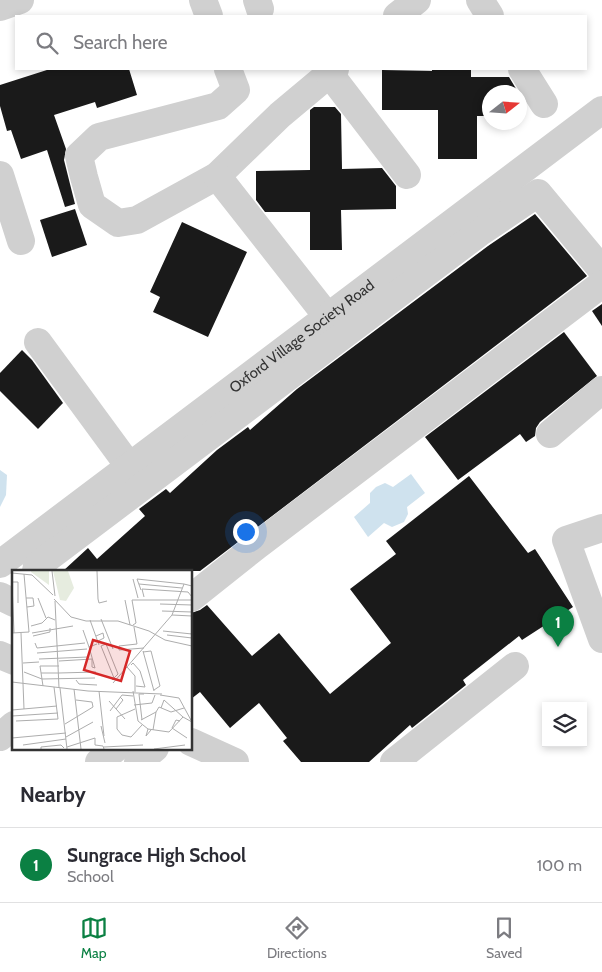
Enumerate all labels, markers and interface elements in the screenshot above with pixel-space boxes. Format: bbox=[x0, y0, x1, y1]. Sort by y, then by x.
search box bbox=[15, 15, 587, 70]
icon: search bbox=[33, 29, 61, 57]
text: Search here bbox=[73, 31, 167, 54]
north arrow bbox=[482, 85, 527, 130]
street label: Oxford Village Society Road bbox=[226, 276, 378, 397]
your location bbox=[233, 519, 259, 545]
inset map bbox=[12, 570, 192, 750]
pin: 1 bbox=[542, 606, 574, 647]
map controls bbox=[542, 702, 587, 747]
button: layers bbox=[542, 702, 587, 747]
text: Nearby bbox=[20, 782, 86, 807]
text: Sungrace High School bbox=[67, 844, 246, 867]
text: 1 bbox=[33, 856, 39, 875]
text: 100 m bbox=[537, 856, 582, 875]
text: School bbox=[67, 867, 114, 886]
tab: Map bbox=[80, 914, 108, 962]
tab: Directions bbox=[267, 914, 327, 962]
tab: Saved bbox=[486, 914, 522, 962]

